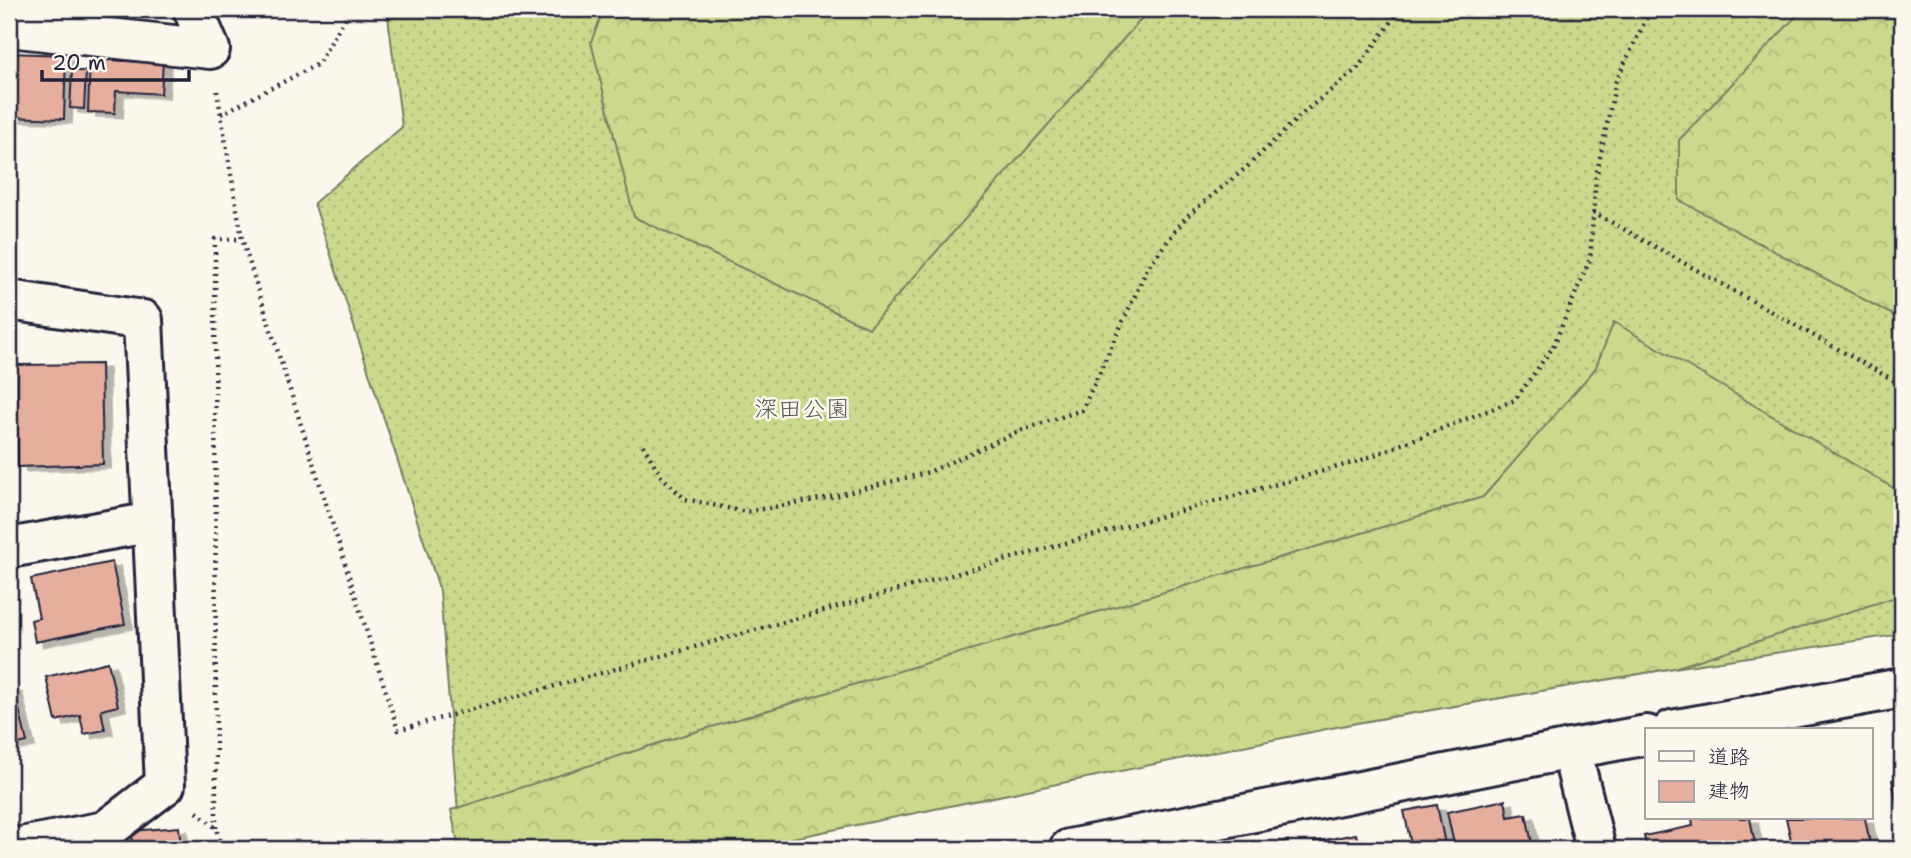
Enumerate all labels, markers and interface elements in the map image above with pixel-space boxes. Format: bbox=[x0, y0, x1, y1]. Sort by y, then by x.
scale bar bbox=[42, 38, 189, 82]
text: 20 m bbox=[52, 49, 106, 77]
park label: 深田公園 bbox=[754, 393, 850, 425]
legend bbox=[1645, 728, 1872, 820]
text: 道路 bbox=[1708, 743, 1750, 771]
text: 建物 bbox=[1708, 777, 1750, 805]

